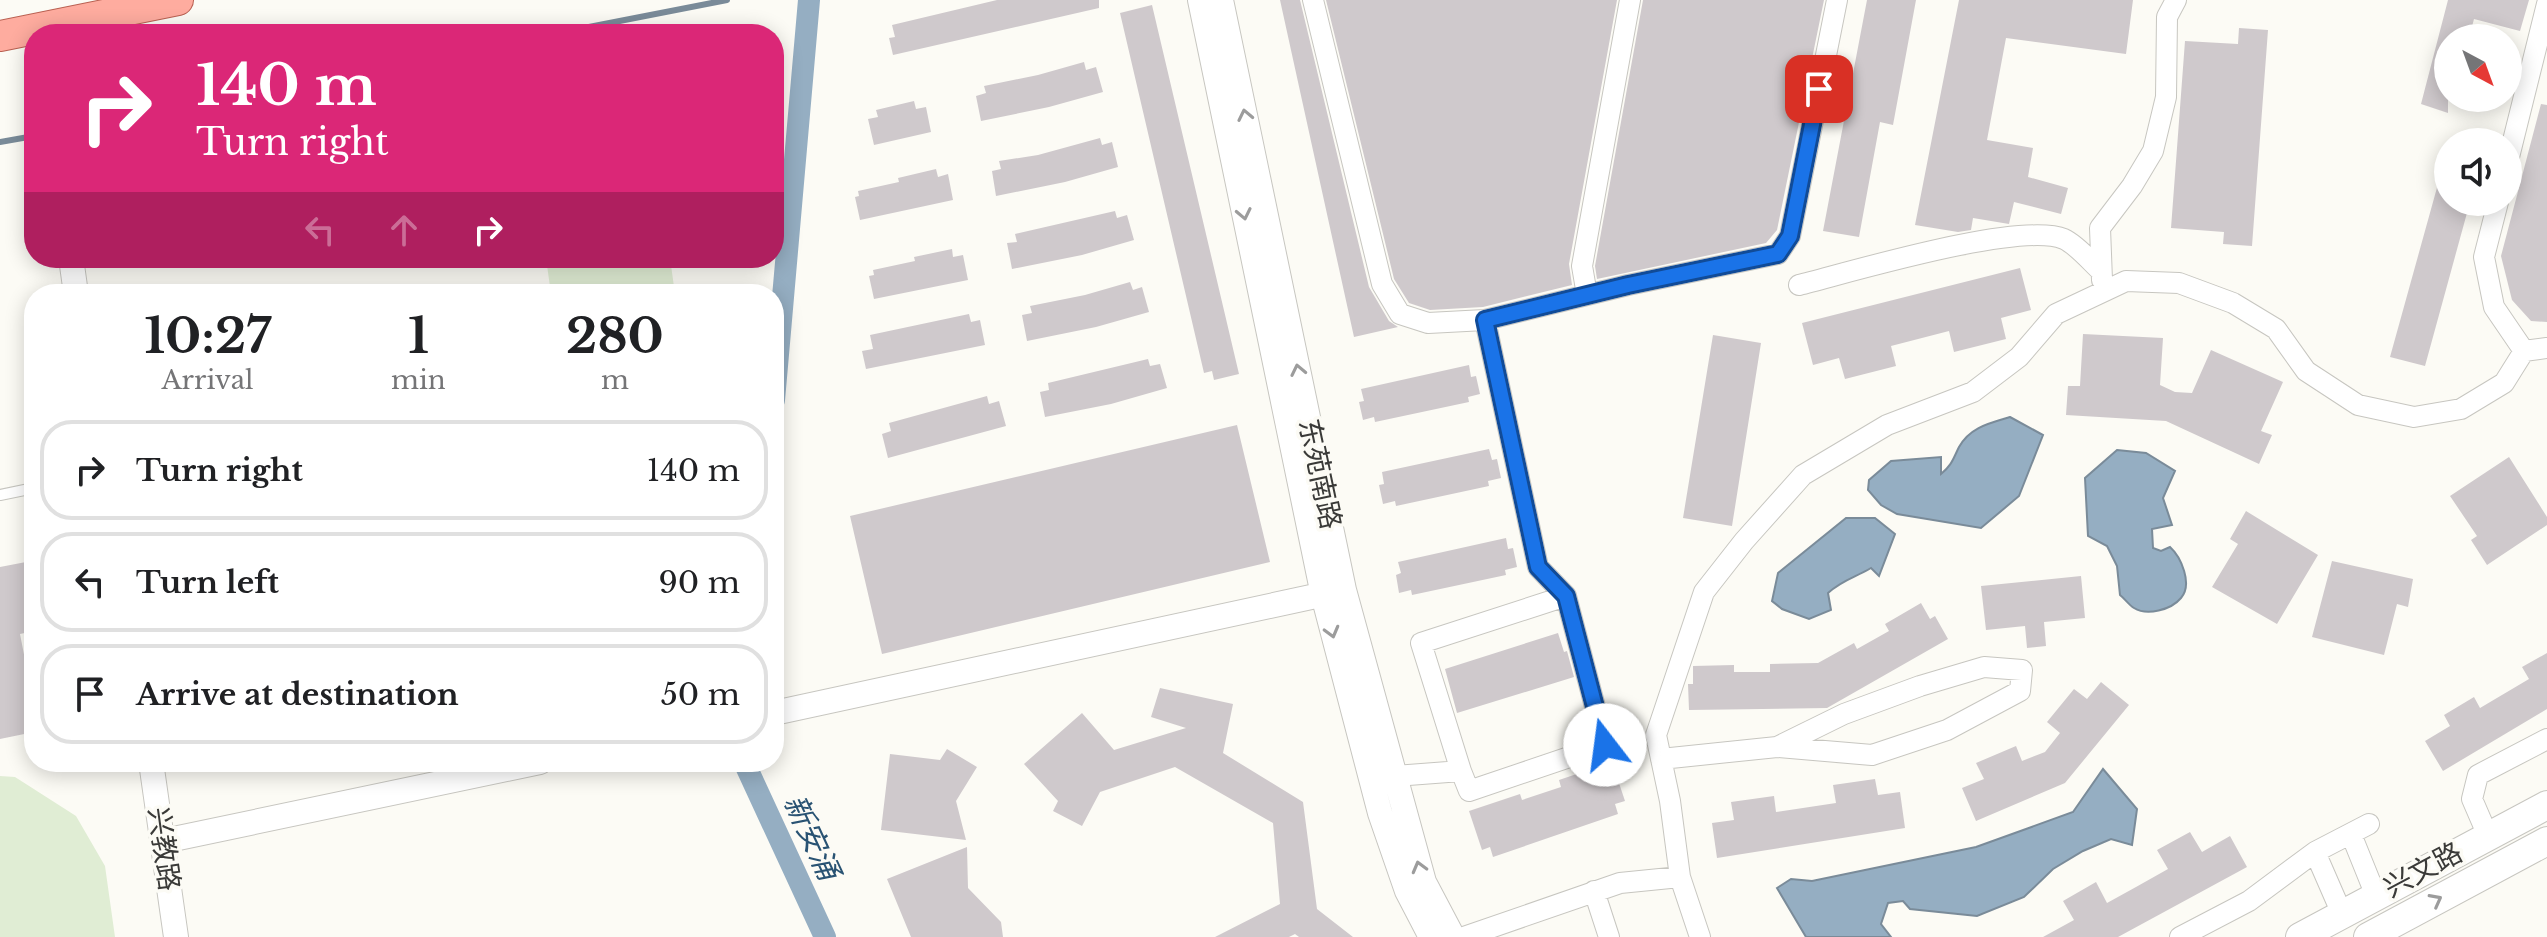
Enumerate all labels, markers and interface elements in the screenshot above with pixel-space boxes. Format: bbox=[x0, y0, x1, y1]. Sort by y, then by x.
north arrow bbox=[2434, 24, 2522, 112]
map controls bbox=[2434, 24, 2522, 216]
text: 140 m bbox=[196, 51, 377, 120]
pin bbox=[1785, 55, 1853, 123]
icon: right bbox=[64, 56, 168, 160]
icon: arrive bbox=[1797, 67, 1841, 111]
one-way arrow bbox=[1238, 109, 1255, 122]
text: Turn right bbox=[196, 120, 389, 165]
button: sound bbox=[2434, 128, 2522, 216]
one-way arrow bbox=[1235, 207, 1252, 220]
icon: left bbox=[298, 208, 342, 252]
icon: ahead bbox=[382, 208, 426, 252]
icon: right bbox=[466, 208, 510, 252]
text: 10:27 bbox=[144, 306, 271, 366]
text: 1 bbox=[408, 306, 429, 366]
text: 280 bbox=[566, 306, 664, 366]
one-way arrow bbox=[1291, 363, 1308, 377]
text: Arrival bbox=[162, 364, 254, 396]
text: min bbox=[391, 364, 446, 396]
text: m bbox=[601, 364, 629, 396]
street label: 东苑南路 bbox=[1291, 416, 1349, 532]
icon: right bbox=[68, 448, 112, 492]
text: Turn right bbox=[136, 452, 303, 489]
text: 140 m bbox=[647, 452, 740, 489]
icon: left bbox=[68, 560, 112, 604]
text: Turn left bbox=[136, 564, 279, 601]
text: 90 m bbox=[658, 564, 740, 601]
one-way arrow bbox=[1323, 625, 1340, 639]
icon: arrive bbox=[68, 672, 112, 716]
text: Arrive at destination bbox=[136, 676, 459, 713]
text: 50 m bbox=[661, 676, 740, 713]
position arrow bbox=[1563, 703, 1647, 787]
water label: 新安涌 bbox=[776, 788, 849, 888]
street label: 兴教路 bbox=[141, 805, 187, 893]
street label: 兴文路 bbox=[2378, 835, 2468, 905]
one-way arrow bbox=[1412, 861, 1429, 875]
one-way arrow bbox=[2428, 894, 2442, 910]

